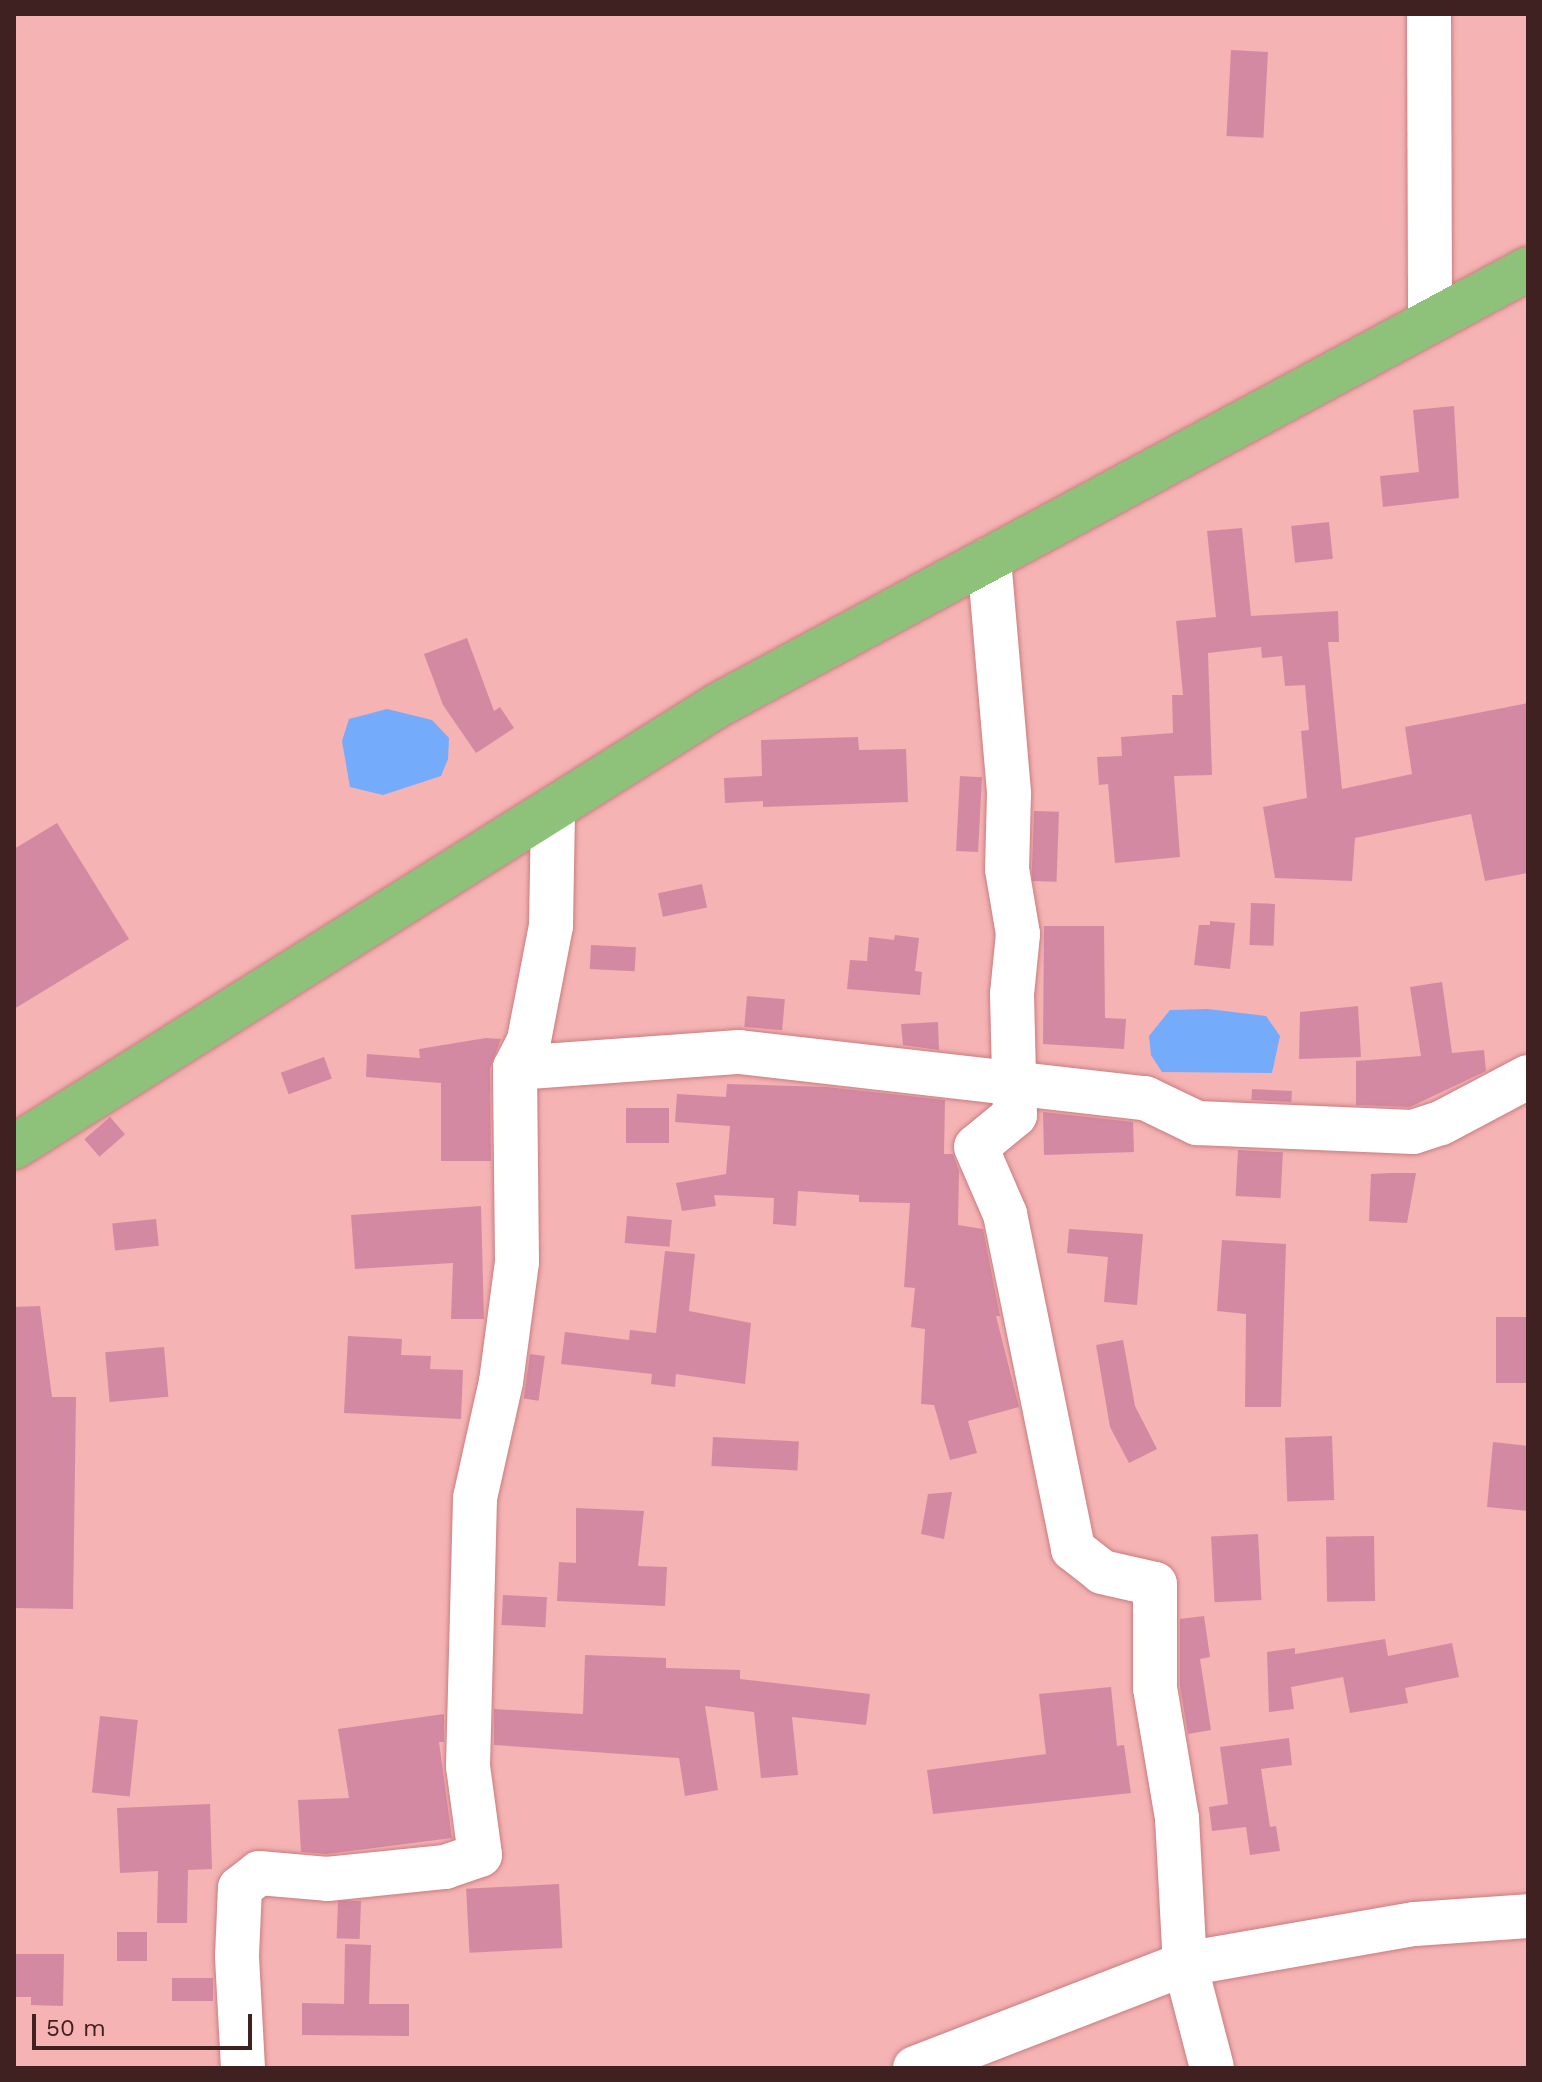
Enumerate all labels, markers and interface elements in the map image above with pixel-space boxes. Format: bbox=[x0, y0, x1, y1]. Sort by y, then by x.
scale bar bbox=[36, 1998, 256, 2048]
text: 50 m bbox=[46, 2014, 106, 2042]

